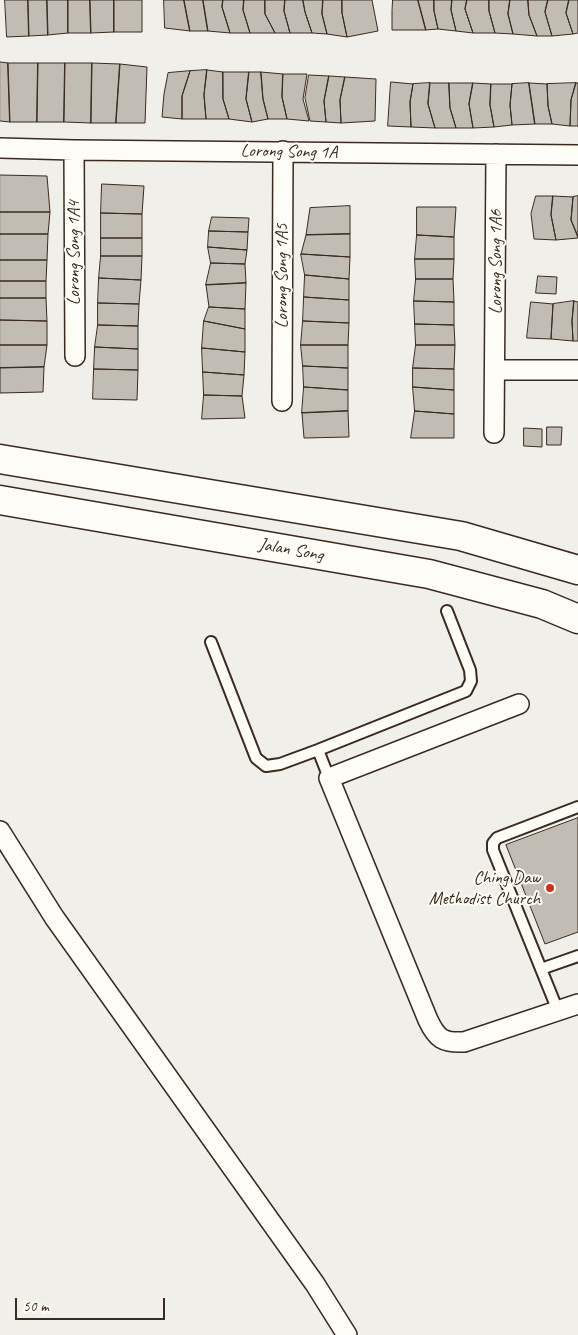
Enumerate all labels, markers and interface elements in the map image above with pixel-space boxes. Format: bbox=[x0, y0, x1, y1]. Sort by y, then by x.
street label: Lorong Song 1A bbox=[241, 140, 337, 164]
street label: Lorong Song 1A4 bbox=[63, 201, 85, 305]
street label: Lorong Song 1A6 bbox=[485, 210, 507, 314]
street label: Lorong Song 1A5 bbox=[271, 224, 293, 328]
street label: Jalan Song bbox=[257, 534, 325, 566]
place label: Ching Daw Methodist Church bbox=[429, 867, 540, 910]
marker: Ching Daw Methodist Church bbox=[544, 882, 556, 894]
scale bar bbox=[18, 1288, 168, 1320]
text: 50 m bbox=[23, 1297, 49, 1316]

